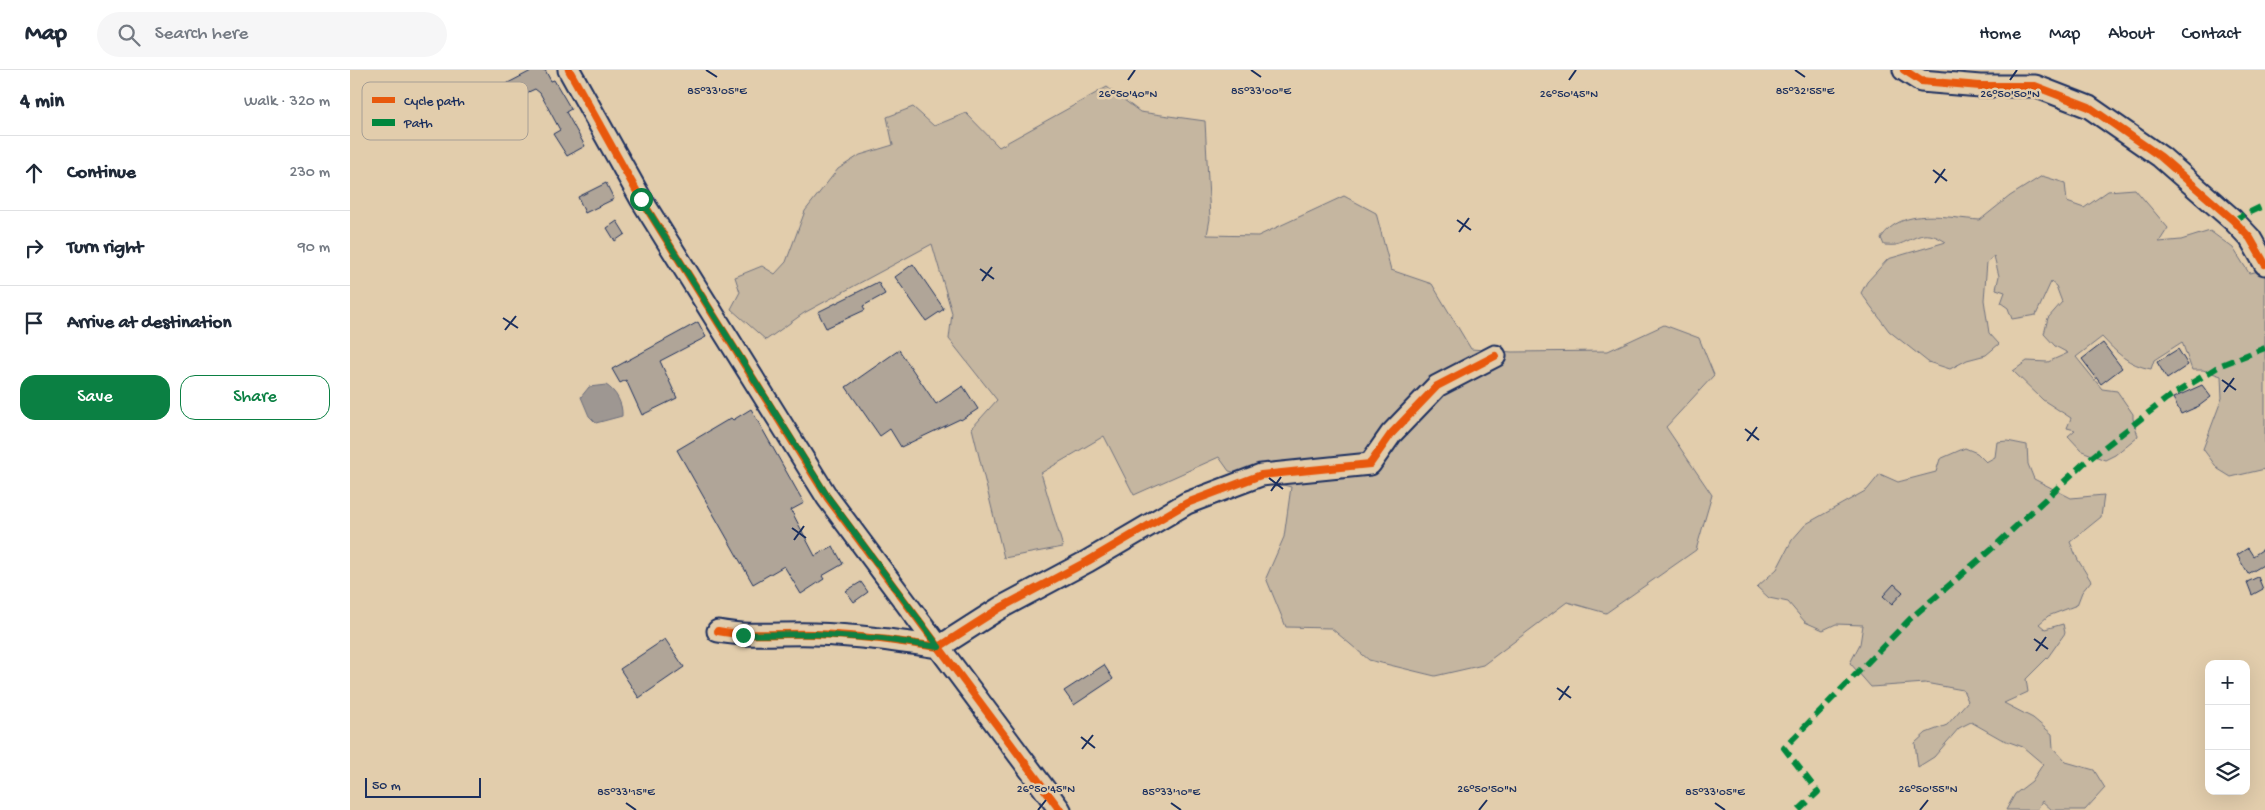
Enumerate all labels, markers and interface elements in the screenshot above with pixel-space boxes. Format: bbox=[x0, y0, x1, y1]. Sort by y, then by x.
search box bbox=[97, 12, 447, 57]
text: Map bbox=[25, 20, 67, 49]
icon: search bbox=[115, 21, 143, 49]
text: Search here bbox=[155, 23, 248, 46]
text: Home bbox=[1979, 24, 2021, 45]
text: Map bbox=[2049, 24, 2080, 45]
text: About bbox=[2108, 24, 2154, 45]
text: Contact bbox=[2182, 24, 2240, 45]
legend bbox=[362, 82, 528, 140]
text: 85°33'05"E bbox=[687, 85, 747, 99]
text: 85°33'00"E bbox=[1231, 85, 1291, 99]
text: 85°32'55"E bbox=[1776, 85, 1835, 99]
text: 26°50'40"N bbox=[1099, 88, 1158, 102]
text: 26°50'45"N bbox=[1540, 88, 1598, 102]
text: 26°50'50"N bbox=[1980, 88, 2040, 102]
text: 4 min bbox=[20, 90, 64, 115]
text: Walk · 320 m bbox=[244, 93, 330, 112]
text: Cycle path bbox=[404, 94, 465, 111]
text: Path bbox=[403, 116, 433, 133]
icon: ahead bbox=[20, 159, 48, 187]
text: Continue bbox=[67, 162, 136, 185]
text: 230 m bbox=[290, 164, 330, 183]
route start bbox=[630, 188, 653, 211]
icon: right bbox=[20, 234, 48, 262]
text: Turn right bbox=[67, 237, 143, 260]
text: 90 m bbox=[298, 239, 330, 258]
icon: arrive bbox=[20, 309, 48, 337]
text: Arrive at destination bbox=[67, 312, 231, 335]
button: Save bbox=[20, 375, 170, 420]
button: Share bbox=[180, 375, 330, 420]
route end bbox=[732, 624, 755, 647]
map controls bbox=[2205, 660, 2250, 795]
button: + bbox=[2205, 660, 2250, 705]
button: − bbox=[2205, 705, 2250, 750]
button: layers bbox=[2205, 750, 2250, 795]
scale bar bbox=[365, 775, 481, 798]
text: 50 m bbox=[372, 778, 401, 795]
text: 26°50'45"N bbox=[1017, 783, 1075, 797]
text: 26°50'50"N bbox=[1457, 783, 1517, 797]
text: 26°50'55"N bbox=[1899, 783, 1958, 797]
text: 85°33'15"E bbox=[597, 786, 655, 800]
text: 85°33'10"E bbox=[1142, 786, 1200, 800]
text: 85°33'05"E bbox=[1685, 786, 1745, 800]

